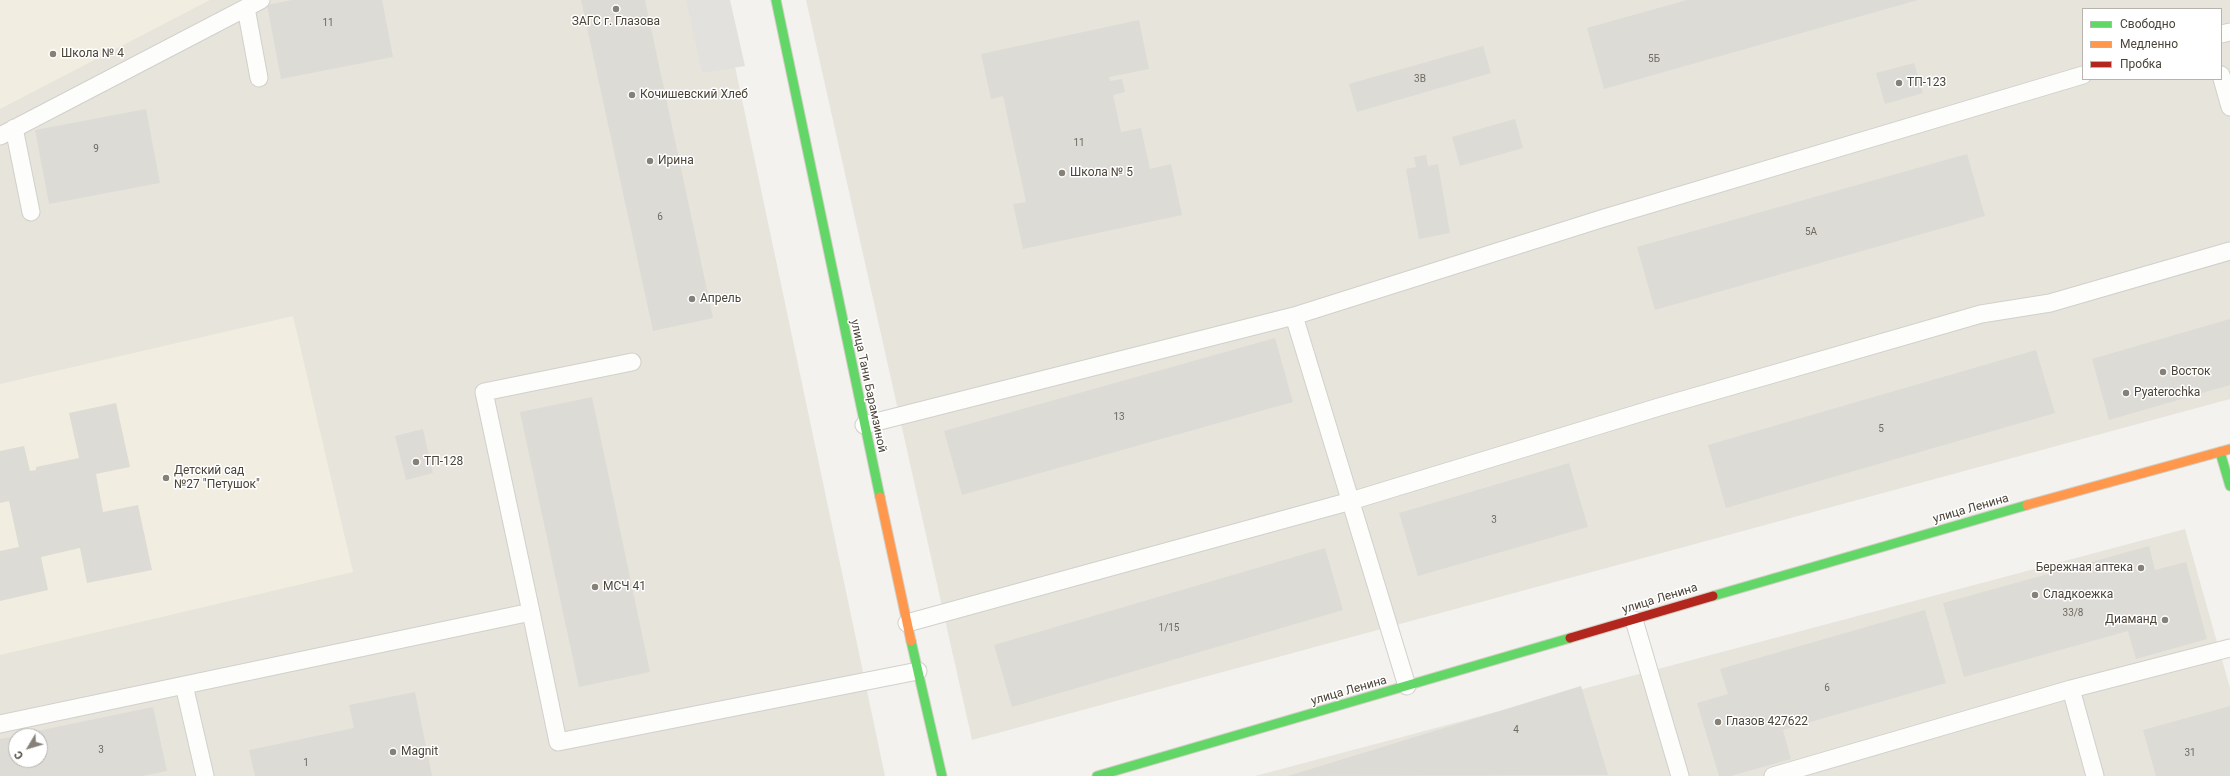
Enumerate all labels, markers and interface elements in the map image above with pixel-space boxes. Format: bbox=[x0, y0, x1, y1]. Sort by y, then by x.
marker: ЗАГС г. Глазова bbox=[611, 4, 621, 14]
legend bbox=[2082, 8, 2222, 80]
place label: ЗАГС г. Глазова bbox=[572, 15, 660, 29]
house number: 11 bbox=[322, 17, 334, 29]
text: Свободно bbox=[2120, 17, 2176, 31]
text: Медленно bbox=[2120, 37, 2178, 51]
place label: Школа № 4 bbox=[61, 47, 124, 61]
marker: Школа № 4 bbox=[48, 49, 58, 59]
house number: 5Б bbox=[1648, 53, 1660, 65]
text: Пробка bbox=[2120, 57, 2162, 71]
house number: 3В bbox=[1414, 73, 1426, 85]
place label: ТП-123 bbox=[1907, 76, 1946, 90]
marker: ТП-123 bbox=[1894, 78, 1904, 88]
place label: Кочишевский Хлеб bbox=[640, 88, 748, 102]
marker: Кочишевский Хлеб bbox=[627, 90, 637, 100]
house number: 11 bbox=[1073, 137, 1085, 149]
house number: 9 bbox=[93, 143, 99, 155]
place label: Ирина bbox=[658, 154, 694, 168]
marker: Ирина bbox=[645, 156, 655, 166]
place label: Школа № 5 bbox=[1070, 166, 1133, 180]
marker: Школа № 5 bbox=[1057, 168, 1067, 178]
house number: 6 bbox=[657, 211, 663, 223]
house number: 5А bbox=[1805, 226, 1817, 238]
place label: Апрель bbox=[700, 292, 741, 306]
marker: Апрель bbox=[687, 294, 697, 304]
street label: улица Тани Барамзиной bbox=[847, 318, 889, 454]
place label: Восток bbox=[2171, 365, 2210, 379]
marker: Восток bbox=[2158, 367, 2168, 377]
place label: Pyaterochka bbox=[2134, 386, 2200, 400]
marker: Pyaterochka bbox=[2121, 388, 2131, 398]
house number: 13 bbox=[1113, 411, 1125, 423]
house number: 5 bbox=[1878, 423, 1884, 435]
place label: ТП-128 bbox=[424, 455, 463, 469]
marker: ТП-128 bbox=[411, 457, 421, 467]
place label: Детский сад №27 "Петушок" bbox=[174, 464, 260, 492]
marker: Детский сад №27 "Петушок" bbox=[161, 473, 171, 483]
street label: улица Ленина bbox=[1931, 491, 2011, 527]
house number: 3 bbox=[1491, 514, 1497, 526]
place label: Бережная аптека bbox=[2036, 561, 2133, 575]
marker: Бережная аптека bbox=[2136, 563, 2146, 573]
place label: МСЧ 41 bbox=[603, 580, 646, 594]
street label: улица Ленина bbox=[1621, 581, 1699, 617]
marker: МСЧ 41 bbox=[590, 582, 600, 592]
place label: Сладкоежка bbox=[2043, 588, 2113, 602]
marker: Сладкоежка bbox=[2030, 590, 2040, 600]
house number: 33/8 bbox=[2063, 607, 2083, 619]
place label: Диаманд bbox=[2105, 613, 2157, 627]
marker: Диаманд bbox=[2160, 615, 2170, 625]
house number: 1/15 bbox=[1159, 622, 1179, 634]
street label: улица Ленина bbox=[1309, 673, 1389, 709]
house number: 6 bbox=[1824, 682, 1830, 694]
place label: Глазов 427622 bbox=[1726, 715, 1808, 729]
marker: Глазов 427622 bbox=[1713, 717, 1723, 727]
house number: 4 bbox=[1513, 724, 1519, 736]
north arrow bbox=[8, 728, 48, 768]
house number: 3 bbox=[98, 744, 104, 756]
place label: Magnit bbox=[401, 745, 438, 759]
marker: Magnit bbox=[388, 747, 398, 757]
house number: 31 bbox=[2184, 747, 2196, 759]
text: С bbox=[12, 748, 26, 762]
house number: 1 bbox=[303, 757, 309, 769]

